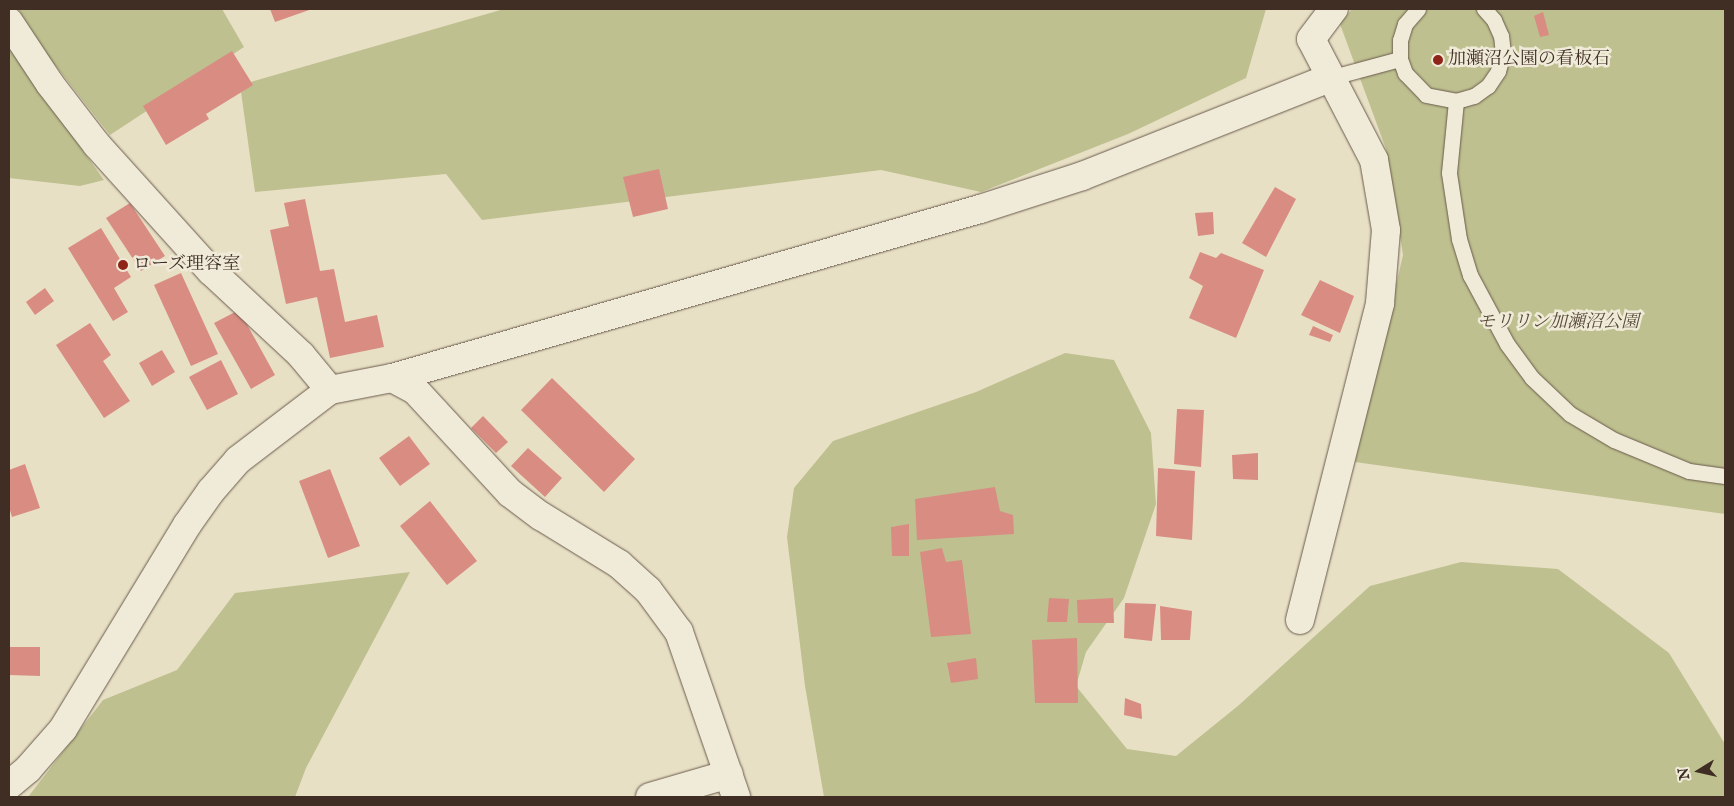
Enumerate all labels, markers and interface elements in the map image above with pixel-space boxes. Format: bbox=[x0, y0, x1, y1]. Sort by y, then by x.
place label: 加瀬沼公園の看板石 bbox=[1448, 49, 1610, 71]
marker: 加瀬沼公園の看板石 bbox=[1432, 54, 1444, 66]
place label: ローズ理容室 bbox=[133, 254, 241, 276]
marker: ローズ理容室 bbox=[117, 259, 129, 271]
park label: モリリン加瀬沼公園 bbox=[1477, 312, 1639, 334]
north arrow bbox=[1674, 746, 1724, 796]
text: N bbox=[1674, 766, 1694, 781]

